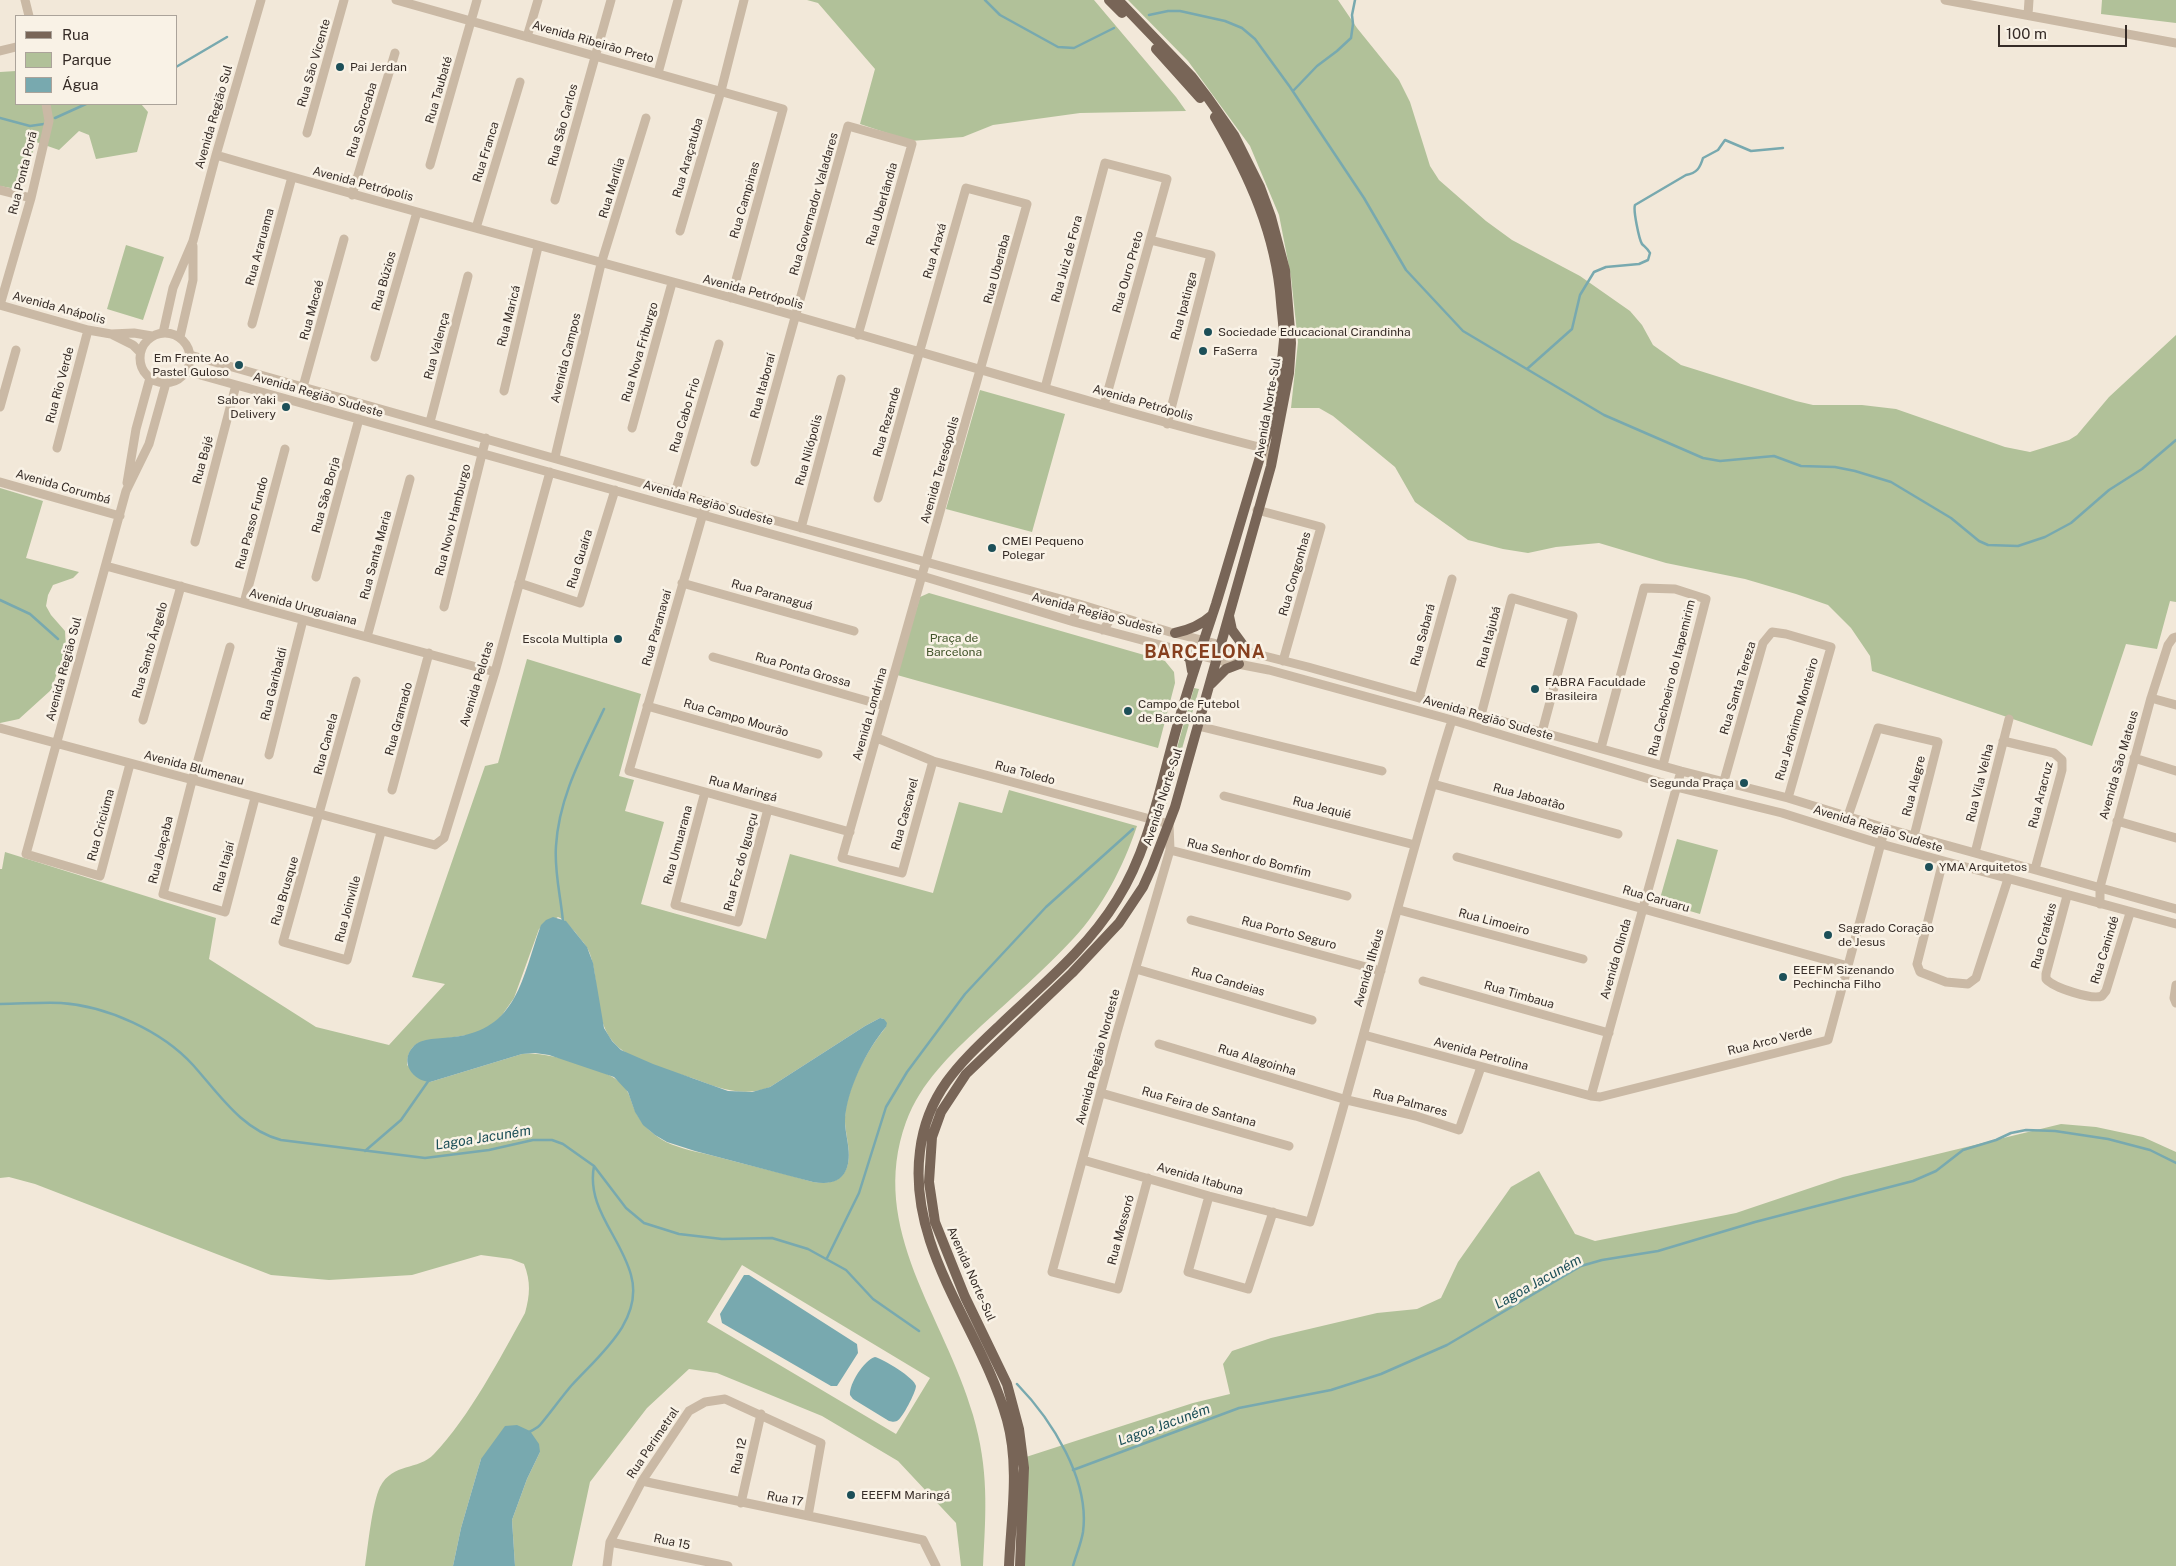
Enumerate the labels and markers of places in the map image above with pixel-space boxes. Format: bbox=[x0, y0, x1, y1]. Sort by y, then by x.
place label: Pai Jerdan bbox=[350, 60, 407, 74]
marker: Pai Jerdan bbox=[334, 61, 346, 73]
place label: Sociedade Educacional Cirandinha bbox=[1218, 325, 1411, 339]
marker: Sociedade Educacional Cirandinha bbox=[1202, 326, 1214, 338]
place label: FaSerra bbox=[1213, 344, 1257, 358]
marker: FaSerra bbox=[1197, 345, 1209, 357]
place label: Em Frente Ao Pastel Guloso bbox=[152, 351, 229, 379]
marker: Em Frente Ao Pastel Guloso bbox=[233, 359, 245, 371]
place label: Sabor Yaki Delivery bbox=[217, 393, 276, 421]
marker: Sabor Yaki Delivery bbox=[280, 401, 292, 413]
place label: CMEI Pequeno Polegar bbox=[1002, 534, 1084, 562]
marker: CMEI Pequeno Polegar bbox=[986, 542, 998, 554]
place label: Escola Multipla bbox=[522, 632, 608, 646]
marker: Escola Multipla bbox=[612, 633, 624, 645]
place label: FABRA Faculdade Brasileira bbox=[1545, 675, 1646, 703]
marker: FABRA Faculdade Brasileira bbox=[1529, 683, 1541, 695]
place label: Campo de Futebol de Barcelona bbox=[1138, 697, 1240, 725]
marker: Campo de Futebol de Barcelona bbox=[1122, 705, 1134, 717]
place label: Segunda Praça bbox=[1649, 776, 1734, 790]
marker: Segunda Praça bbox=[1738, 777, 1750, 789]
place label: YMA Arquitetos bbox=[1939, 860, 2027, 874]
marker: YMA Arquitetos bbox=[1923, 861, 1935, 873]
place label: Sagrado Coração de Jesus bbox=[1838, 921, 1934, 949]
marker: Sagrado Coração de Jesus bbox=[1822, 929, 1834, 941]
place label: EEEFM Sizenando Pechincha Filho bbox=[1793, 963, 1894, 991]
marker: EEEFM Sizenando Pechincha Filho bbox=[1777, 971, 1789, 983]
place label: EEEFM Maringá bbox=[861, 1488, 950, 1502]
marker: EEEFM Maringá bbox=[845, 1489, 857, 1501]

